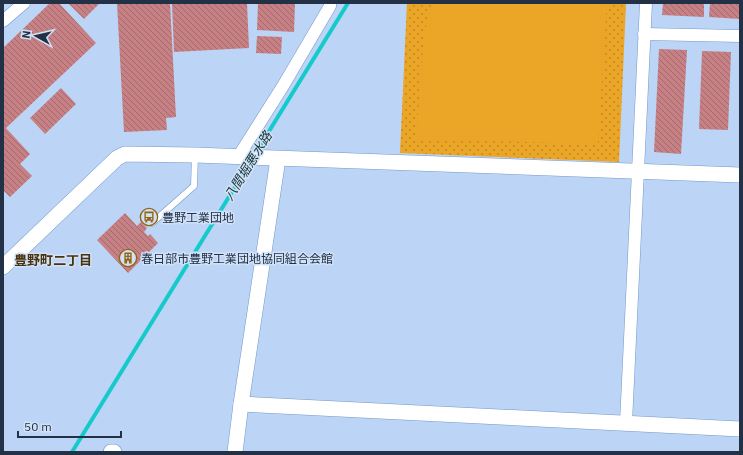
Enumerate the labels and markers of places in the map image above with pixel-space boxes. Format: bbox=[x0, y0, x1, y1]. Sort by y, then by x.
bus stop icon: 豊野工業団地 bbox=[139, 207, 159, 227]
place label: 豊野工業団地 bbox=[162, 210, 234, 225]
building icon: 春日部市豊野工業団地協同組合会館 bbox=[118, 248, 138, 268]
place label: 春日部市豊野工業団地協同組合会館 bbox=[141, 251, 333, 266]

